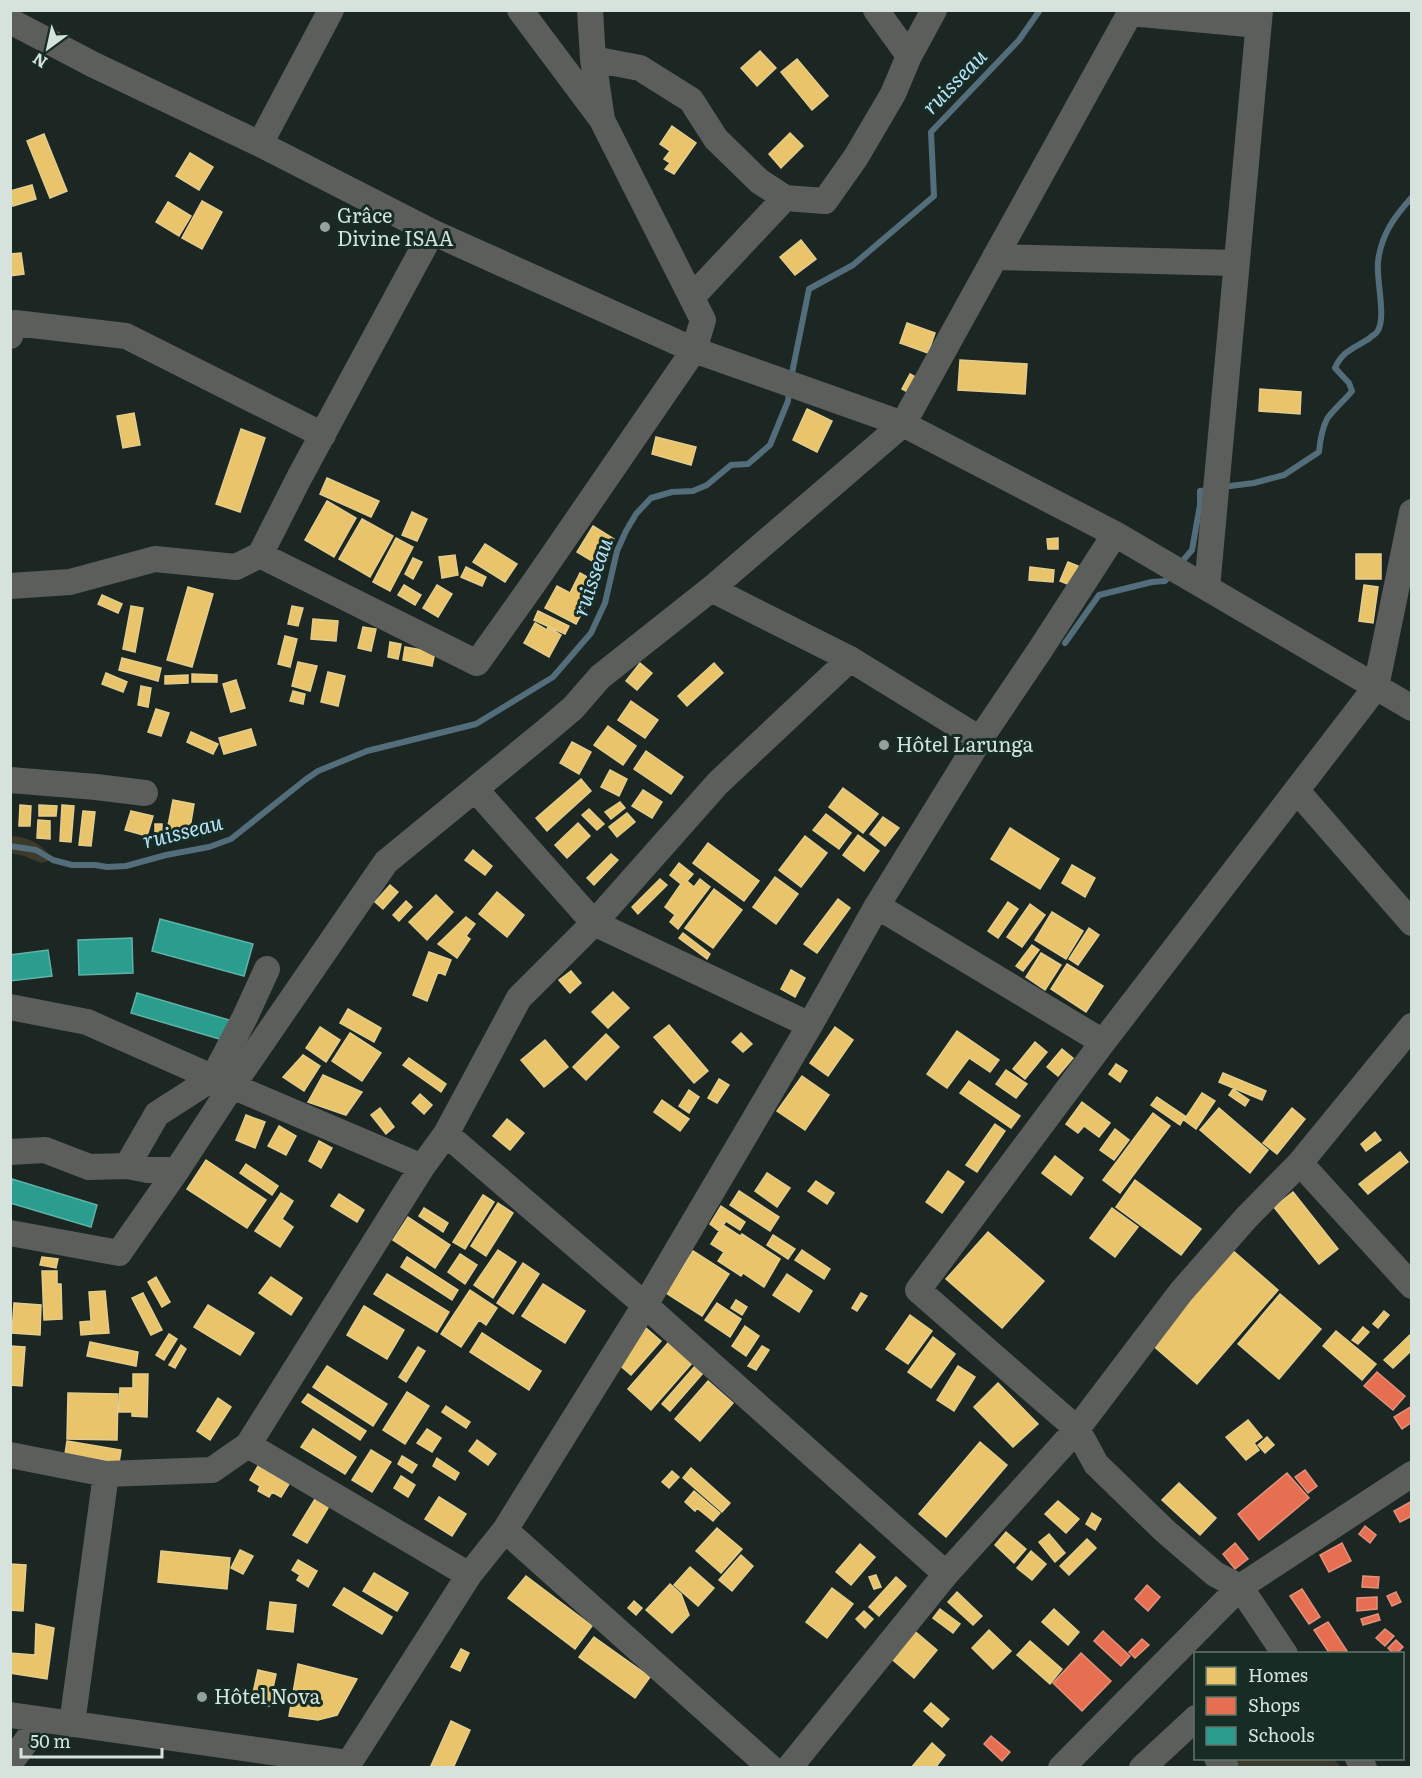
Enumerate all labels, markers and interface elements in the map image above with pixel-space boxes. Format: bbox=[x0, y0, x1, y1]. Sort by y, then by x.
north arrow bbox=[18, 18, 78, 78]
water label: ruisseau bbox=[914, 40, 993, 120]
text: N bbox=[27, 48, 51, 75]
place label: Grâce Divine ISAA bbox=[337, 199, 454, 252]
marker: Grâce Divine ISAA bbox=[318, 220, 332, 234]
water label: ruisseau bbox=[563, 533, 619, 619]
place label: Hôtel Larunga bbox=[896, 728, 1033, 758]
marker: Hôtel Larunga bbox=[877, 738, 891, 752]
water label: ruisseau bbox=[140, 805, 226, 854]
legend bbox=[1194, 1652, 1404, 1760]
text: Homes bbox=[1248, 1661, 1308, 1688]
place label: Hôtel Nova bbox=[214, 1680, 320, 1710]
marker: Hôtel Nova bbox=[195, 1690, 209, 1704]
text: Shops bbox=[1248, 1691, 1300, 1718]
scale bar bbox=[21, 1721, 162, 1759]
text: Schools bbox=[1248, 1721, 1314, 1748]
text: 50 m bbox=[30, 1727, 71, 1754]

